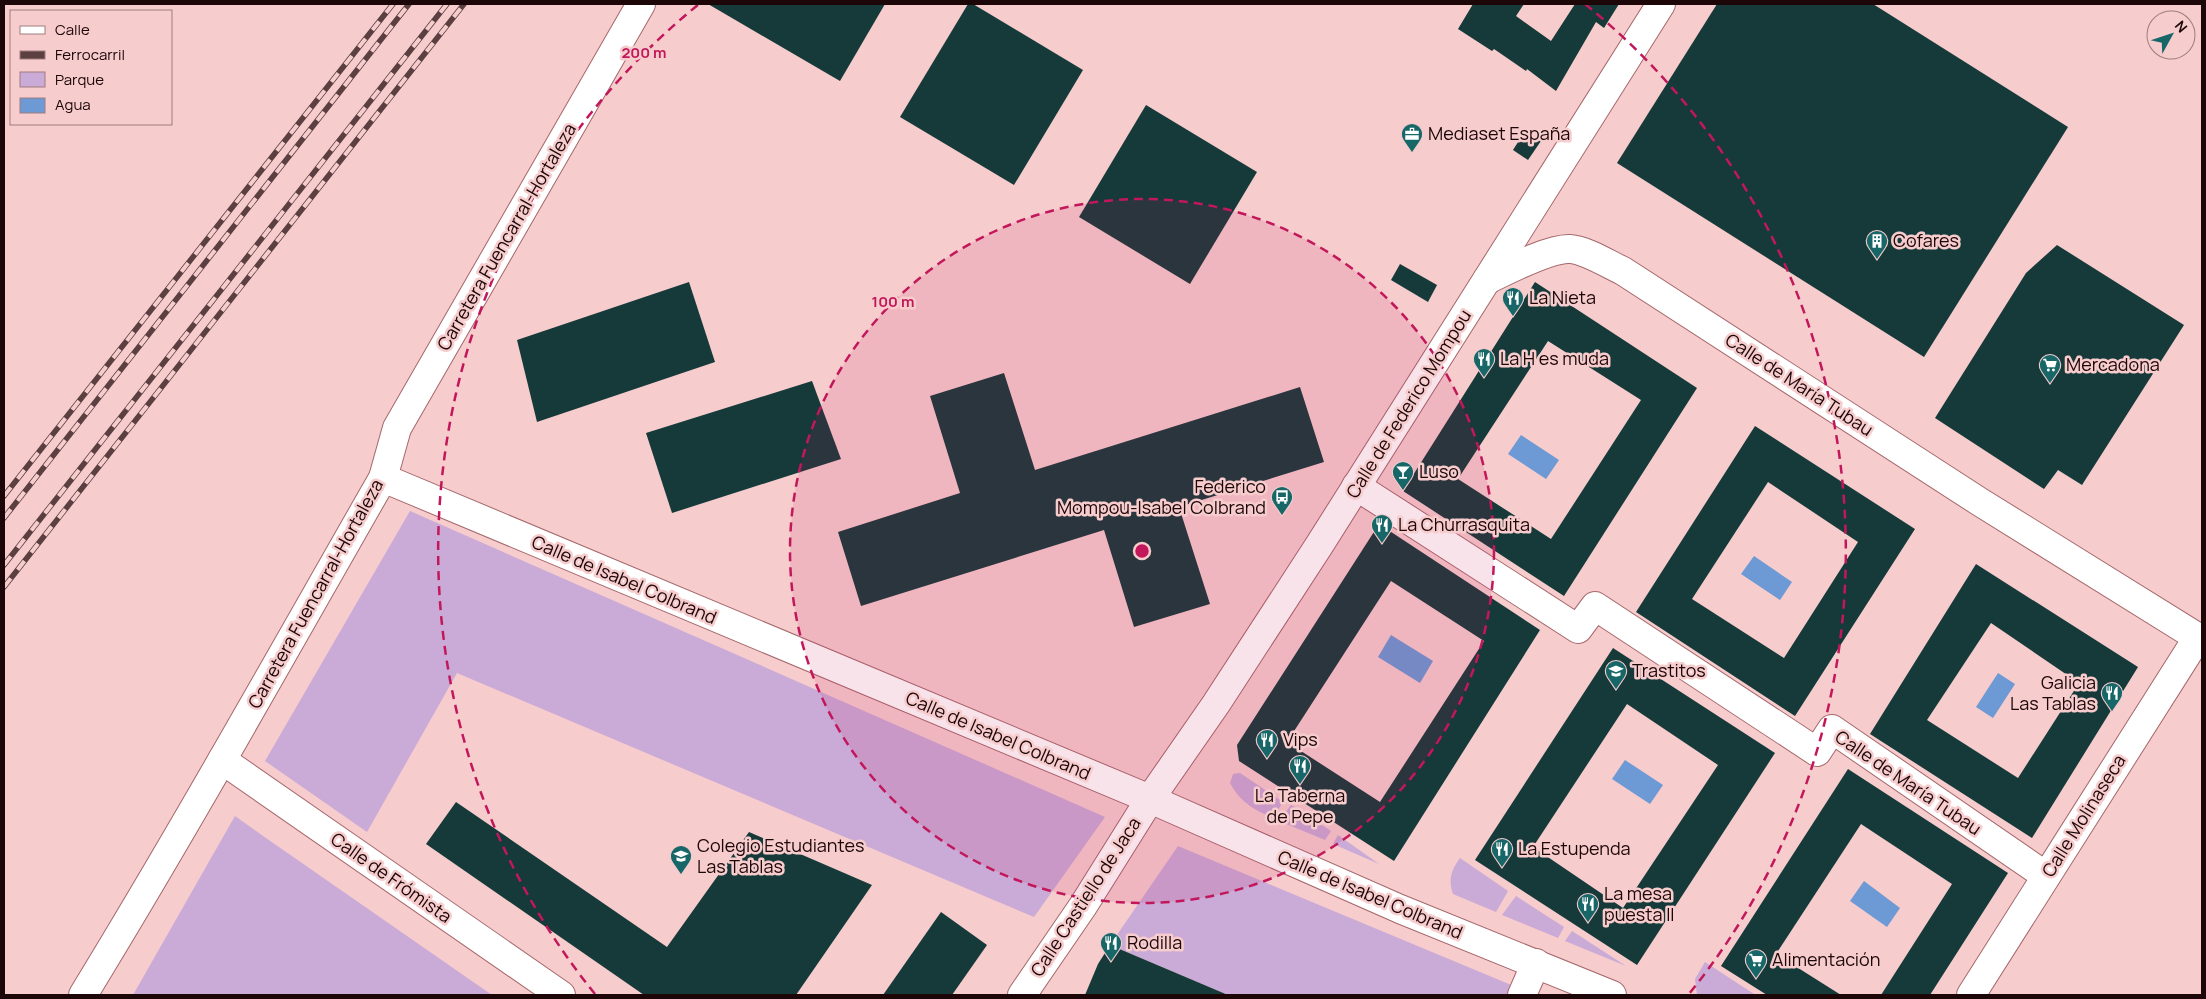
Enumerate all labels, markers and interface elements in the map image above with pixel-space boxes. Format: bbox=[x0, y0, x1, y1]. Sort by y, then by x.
legend bbox=[10, 10, 172, 125]
north arrow bbox=[2146, 10, 2196, 60]
text: N bbox=[2171, 16, 2192, 36]
text: Calle bbox=[55, 19, 90, 40]
text: 200 m bbox=[621, 42, 667, 63]
text: Ferrocarril bbox=[55, 44, 125, 65]
text: Parque bbox=[55, 69, 104, 90]
text: Agua bbox=[55, 94, 91, 115]
street label: Carretera Fuencarral-Hortaleza bbox=[431, 119, 581, 354]
place label: Mediaset España bbox=[1428, 121, 1570, 145]
office icon: Mediaset España bbox=[1400, 122, 1424, 153]
place label: Cofares bbox=[1893, 228, 1959, 252]
building icon: Cofares bbox=[1865, 229, 1889, 260]
place label: La Nieta bbox=[1529, 285, 1596, 309]
restaurant icon: La Nieta bbox=[1501, 286, 1525, 317]
text: 100 m bbox=[872, 291, 914, 312]
street label: Calle de Federico Mompou bbox=[1340, 305, 1476, 502]
street label: Calle de María Tubau bbox=[1721, 327, 1878, 441]
place label: La H es muda bbox=[1500, 346, 1609, 370]
restaurant icon: La H es muda bbox=[1472, 347, 1496, 378]
place label: Mercadona bbox=[2066, 352, 2160, 376]
supermarket icon: Mercadona bbox=[2038, 353, 2062, 384]
place label: Luso bbox=[1419, 459, 1459, 483]
bar icon: Luso bbox=[1391, 460, 1415, 491]
place label: Federico Mompou-Isabel Colbrand bbox=[1057, 474, 1266, 519]
street label: Carretera Fuencarral-Hortaleza bbox=[242, 475, 388, 712]
bus stop icon: Federico Mompou-Isabel Colbrand bbox=[1270, 485, 1294, 516]
place label: La Churrasquita bbox=[1398, 512, 1530, 536]
restaurant icon: La Churrasquita bbox=[1370, 513, 1394, 544]
street label: Calle de Isabel Colbrand bbox=[528, 529, 721, 629]
centre of rings bbox=[1133, 542, 1151, 560]
place label: Trastitos bbox=[1632, 658, 1706, 682]
school or university icon: Trastitos bbox=[1604, 659, 1628, 690]
place label: Galicia Las Tablas bbox=[2010, 670, 2096, 715]
restaurant icon: Galicia Las Tablas bbox=[2100, 681, 2124, 712]
street label: Calle de Isabel Colbrand bbox=[902, 685, 1095, 785]
street label: Calle de María Tubau bbox=[1831, 724, 1986, 840]
place label: Vips bbox=[1283, 727, 1318, 751]
restaurant icon: Vips bbox=[1255, 728, 1279, 759]
street label: Calle Molinaseca bbox=[2036, 750, 2130, 881]
restaurant icon: La Taberna de Pepe bbox=[1288, 754, 1312, 785]
place label: La Taberna de Pepe bbox=[1255, 783, 1345, 828]
street label: Calle Castiello de Jaca bbox=[1025, 812, 1146, 981]
street label: Calle de Frómista bbox=[326, 827, 457, 928]
place label: Colegio Estudiantes Las Tablas bbox=[697, 833, 864, 878]
place label: La Estupenda bbox=[1518, 836, 1631, 860]
restaurant icon: La Estupenda bbox=[1490, 837, 1514, 868]
school or university icon: Colegio Estudiantes Las Tablas bbox=[669, 844, 693, 875]
street label: Calle de Isabel Colbrand bbox=[1274, 844, 1467, 944]
place label: La mesa puesta II bbox=[1604, 881, 1675, 926]
restaurant icon: La mesa puesta II bbox=[1576, 892, 1600, 923]
place label: Rodilla bbox=[1127, 930, 1182, 954]
restaurant icon: Rodilla bbox=[1099, 931, 1123, 962]
place label: Alimentación bbox=[1772, 947, 1880, 971]
supermarket icon: Alimentación bbox=[1744, 948, 1768, 979]

